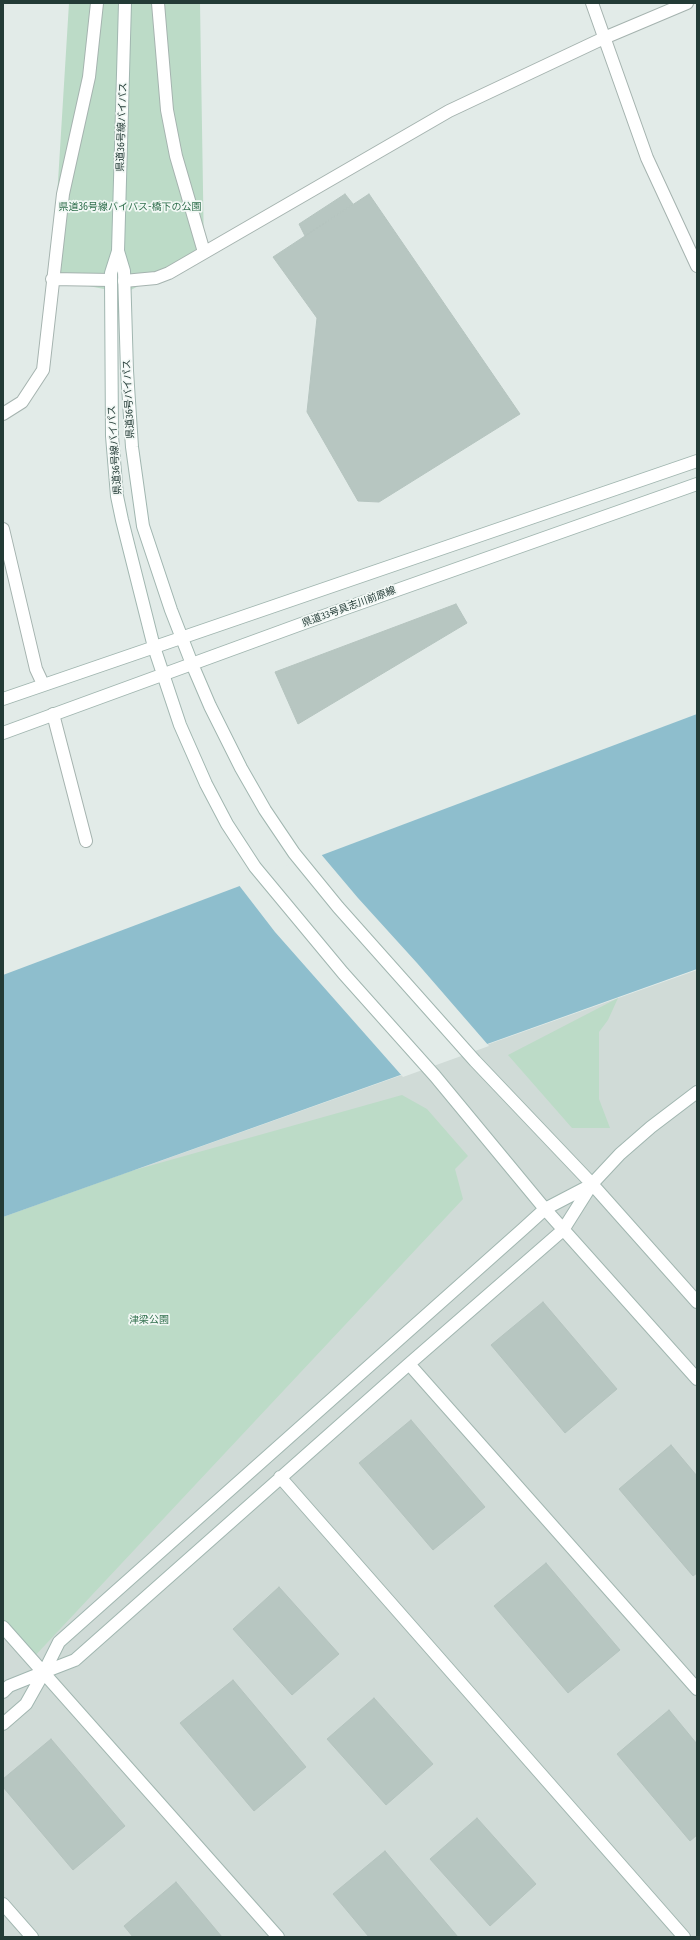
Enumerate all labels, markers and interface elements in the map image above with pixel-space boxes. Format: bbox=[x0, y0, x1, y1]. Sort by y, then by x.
street label: 県道36号線バイパス bbox=[114, 82, 130, 172]
park label: 県道36号線バイパス-橋下の公園 bbox=[58, 201, 202, 213]
street label: 県道36号バイパス bbox=[121, 359, 137, 439]
street label: 県道36号線バイパス bbox=[106, 405, 124, 495]
street label: 県道33号具志川前原線 bbox=[300, 584, 398, 630]
park label: 津梁公園 bbox=[129, 1314, 169, 1326]

